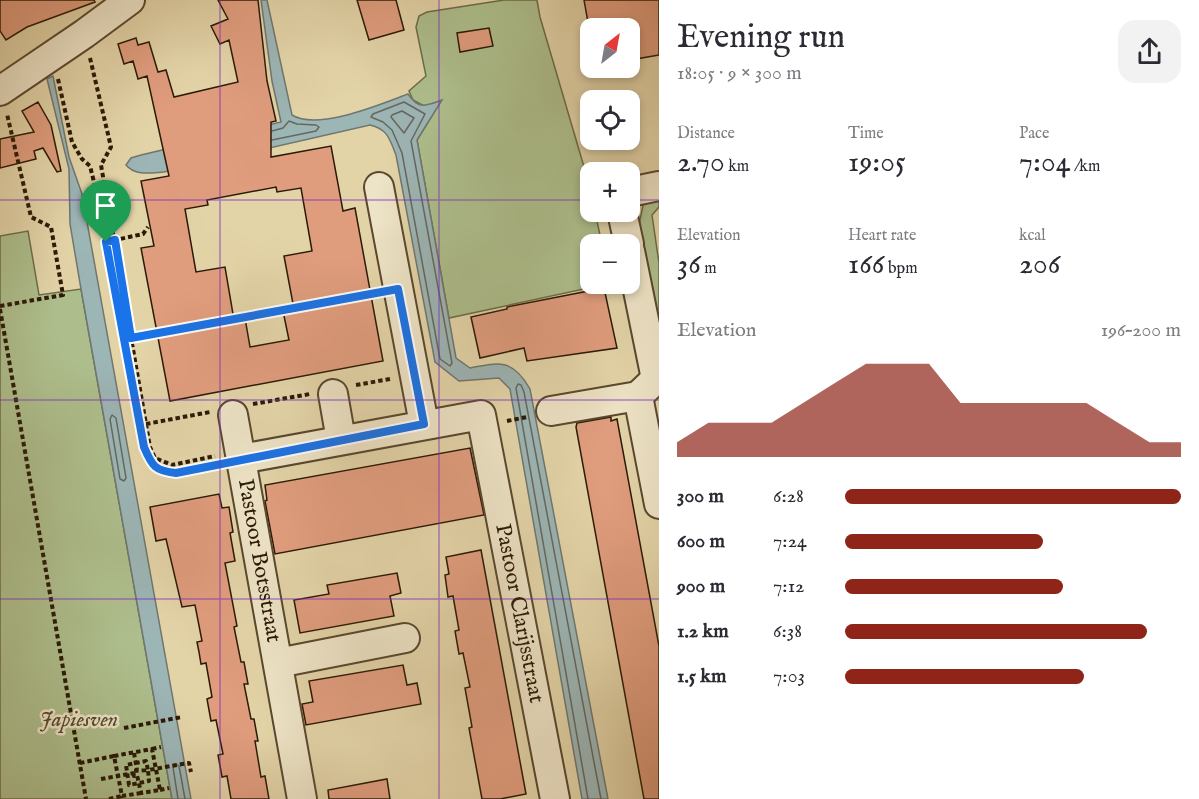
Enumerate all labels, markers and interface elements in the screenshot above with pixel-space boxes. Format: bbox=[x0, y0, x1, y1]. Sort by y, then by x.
text: Evening run bbox=[677, 17, 845, 59]
north arrow bbox=[580, 18, 640, 78]
map controls bbox=[580, 18, 640, 294]
button: share bbox=[1118, 20, 1181, 83]
text: 18:05 · 9 × 300 m bbox=[677, 61, 802, 86]
button: locate bbox=[580, 90, 640, 150]
text: Distance bbox=[677, 124, 735, 144]
text: Time bbox=[848, 124, 884, 144]
text: Pace bbox=[1019, 124, 1049, 144]
text: 2.70 bbox=[677, 144, 725, 182]
text: 19:05 bbox=[848, 144, 906, 182]
text: 7:04 bbox=[1019, 144, 1070, 182]
text: km bbox=[725, 157, 749, 177]
text: /km bbox=[1070, 157, 1100, 177]
button: + bbox=[580, 162, 640, 222]
pin bbox=[80, 180, 131, 242]
icon: arrive bbox=[89, 189, 122, 222]
text: Elevation bbox=[677, 226, 740, 246]
text: Heart rate bbox=[848, 226, 916, 246]
text: kcal bbox=[1019, 226, 1046, 246]
button: − bbox=[580, 234, 640, 294]
text: 36 bbox=[677, 246, 701, 284]
text: 166 bbox=[848, 246, 885, 284]
text: 206 bbox=[1019, 246, 1060, 284]
text: m bbox=[701, 259, 717, 279]
text: bpm bbox=[885, 259, 918, 279]
text: Elevation bbox=[677, 318, 756, 343]
text: 196–200 m bbox=[1101, 318, 1181, 343]
street label: Pastoor Botsstraat bbox=[231, 477, 288, 645]
text: 300 m bbox=[677, 484, 724, 509]
text: 6:28 bbox=[773, 484, 804, 509]
street label: Pastoor Clarijsstraat bbox=[488, 521, 550, 706]
text: 600 m bbox=[677, 529, 725, 554]
text: 7:24 bbox=[773, 529, 807, 554]
text: 900 m bbox=[677, 574, 725, 599]
text: 7:12 bbox=[773, 574, 804, 599]
text: 1.2 km bbox=[677, 619, 729, 644]
text: 6:38 bbox=[773, 619, 802, 644]
text: 1.5 km bbox=[677, 664, 727, 689]
text: 7:03 bbox=[773, 664, 805, 689]
park label: Japiesven bbox=[40, 706, 118, 734]

